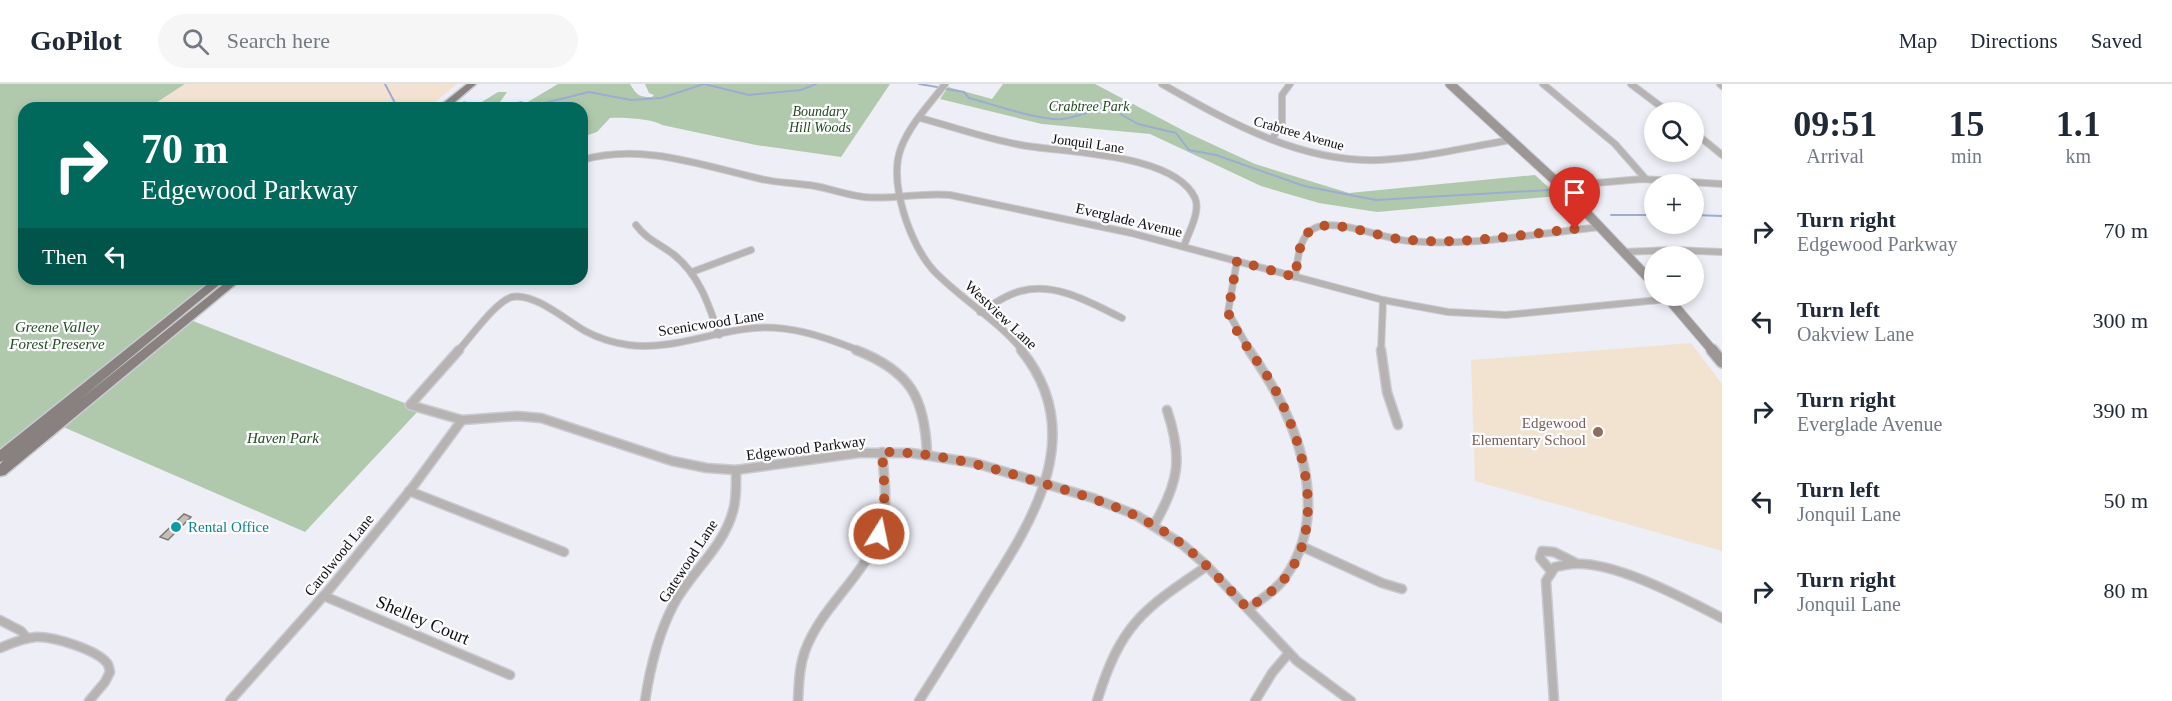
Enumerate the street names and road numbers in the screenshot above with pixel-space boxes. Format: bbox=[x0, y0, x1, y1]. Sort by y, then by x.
street label: Crabtree Avenue bbox=[1252, 113, 1346, 154]
street label: Jonquil Lane bbox=[1051, 131, 1125, 156]
street label: Everglade Avenue bbox=[1074, 200, 1184, 240]
street label: Westview Lane bbox=[962, 278, 1041, 353]
street label: Scenicwood Lane bbox=[657, 307, 765, 339]
street label: Edgewood Parkway bbox=[745, 433, 867, 463]
street label: Carolwood Lane bbox=[301, 511, 377, 599]
street label: Gatewood Lane bbox=[655, 516, 721, 605]
street label: Shelley Court bbox=[373, 591, 473, 649]

